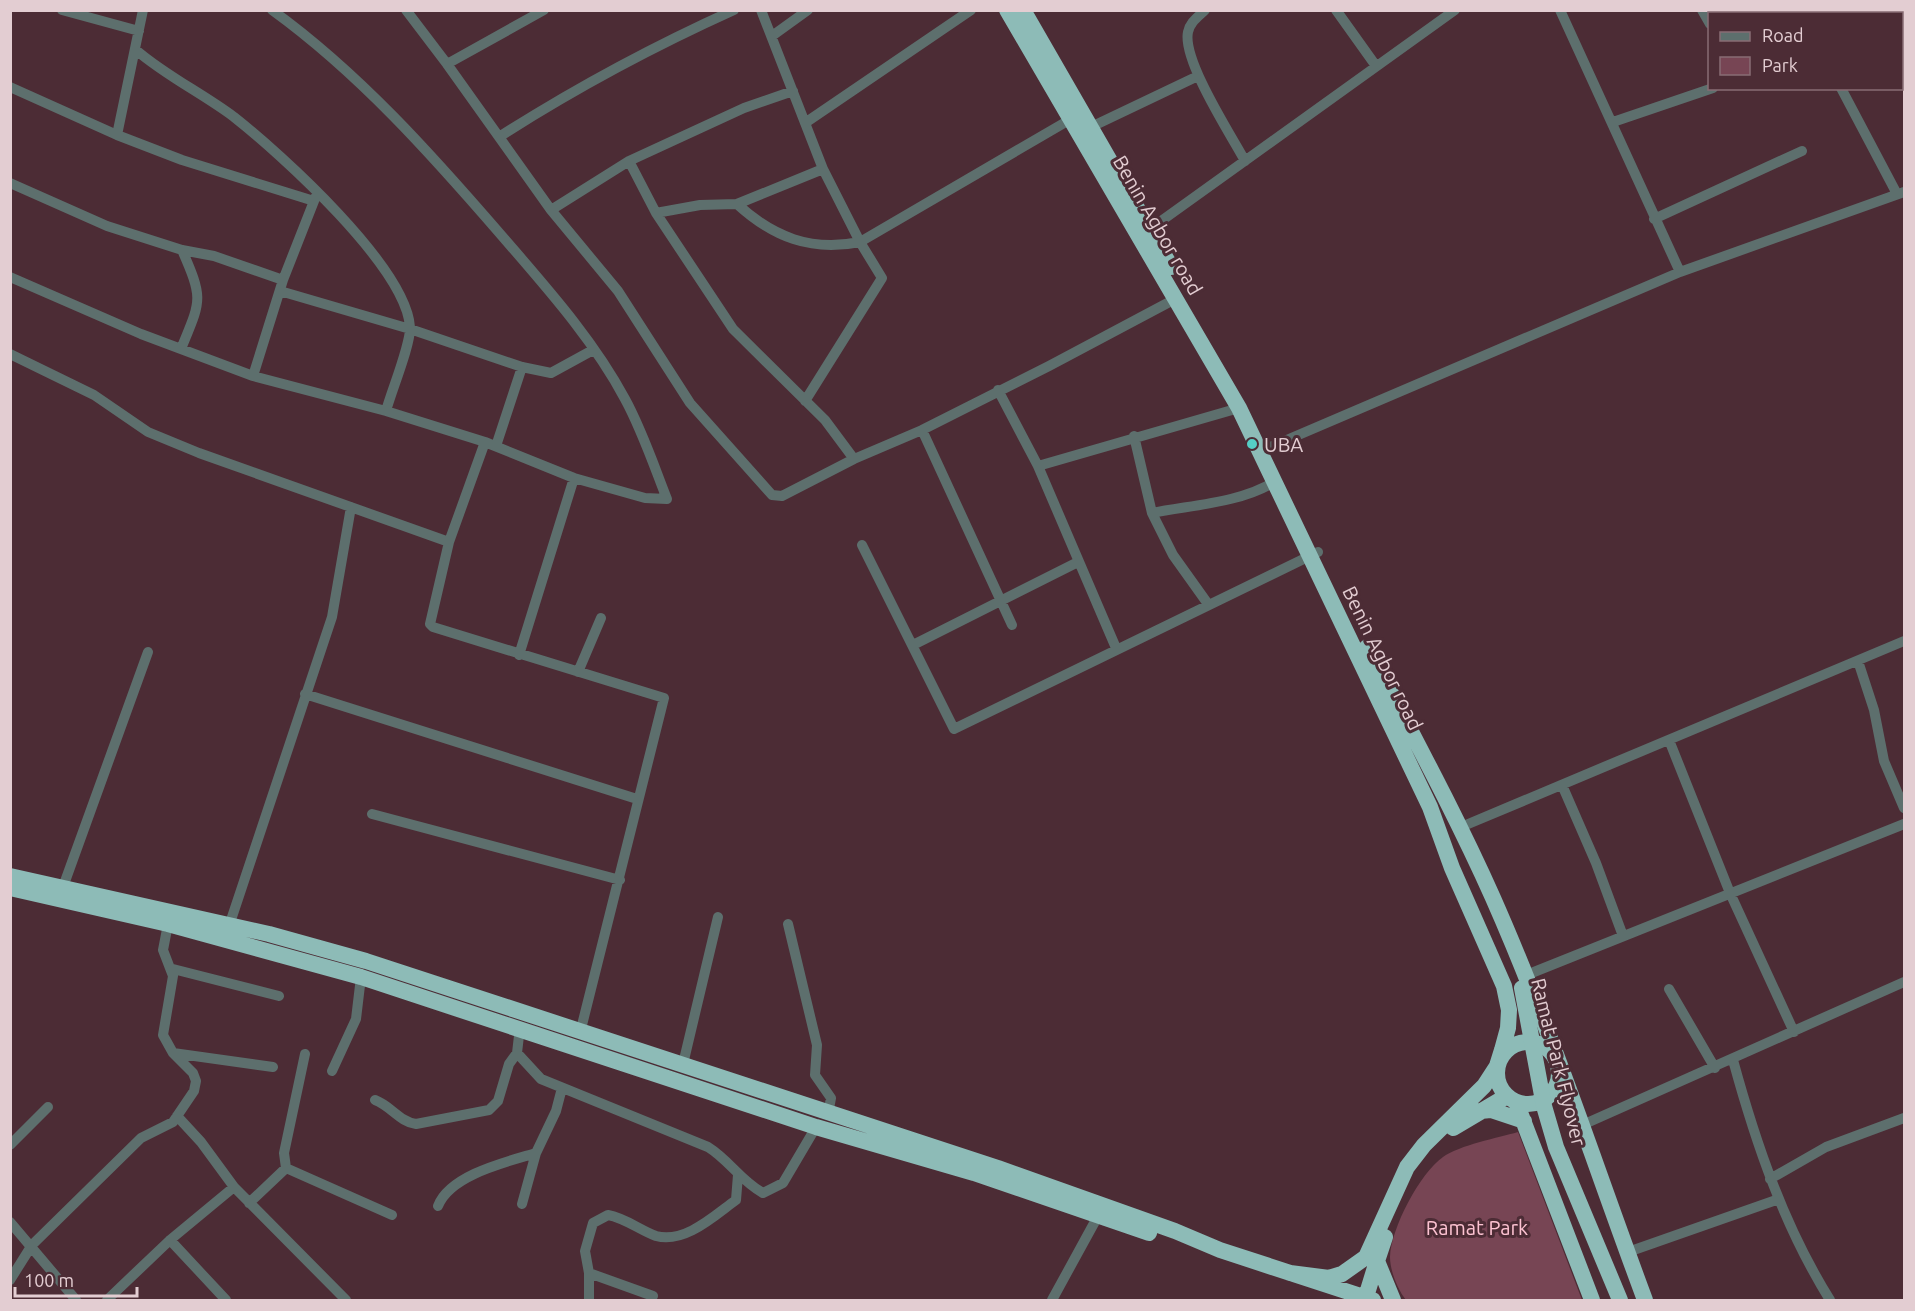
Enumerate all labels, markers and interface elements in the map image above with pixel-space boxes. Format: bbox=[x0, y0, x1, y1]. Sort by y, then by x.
legend bbox=[1708, 12, 1903, 90]
text: Road bbox=[1762, 25, 1804, 45]
text: Park bbox=[1762, 55, 1798, 75]
street label: Benin Agbor road bbox=[1109, 151, 1207, 299]
place label: UBA bbox=[1264, 433, 1303, 456]
marker: UBA bbox=[1245, 437, 1259, 451]
street label: Benin Agbor road bbox=[1338, 582, 1428, 734]
street label: Ramat Park Flyover bbox=[1527, 976, 1591, 1149]
park label: Ramat Park bbox=[1426, 1216, 1528, 1239]
scale bar bbox=[15, 1260, 136, 1298]
text: 100 m bbox=[24, 1270, 74, 1290]

